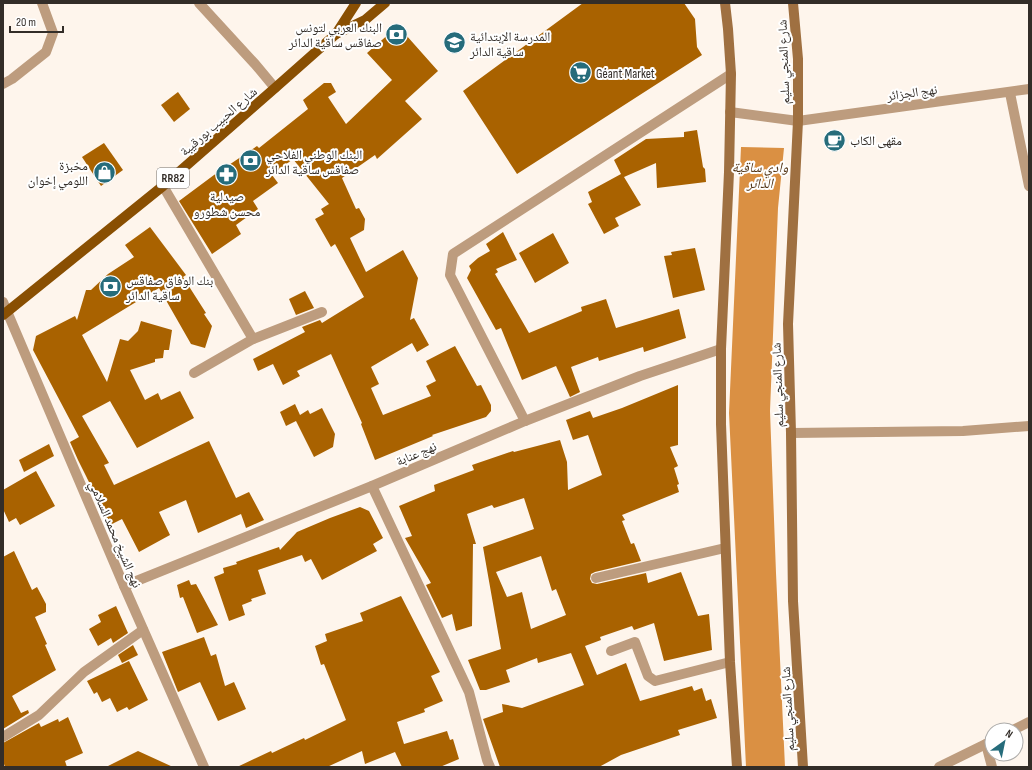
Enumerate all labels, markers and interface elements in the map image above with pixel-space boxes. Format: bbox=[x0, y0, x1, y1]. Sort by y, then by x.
scale bar bbox=[10, 8, 63, 34]
text: 20 m bbox=[16, 15, 36, 30]
street label: شارع المنجي سليم bbox=[775, 19, 796, 105]
place label: البنك العربي لتونس صفاقس ساقية الدائر bbox=[288, 20, 382, 51]
bank icon: البنك العربي لتونس صفاقس ساقية الدائر bbox=[384, 21, 410, 47]
place label: المدرسة الإبتدائية ساقية الدائر bbox=[469, 29, 550, 60]
school or university icon: المدرسة الإبتدائية ساقية الدائر bbox=[441, 30, 467, 56]
supermarket icon: Géant Market bbox=[568, 60, 594, 86]
place label: Géant Market bbox=[596, 66, 655, 82]
street label: نهج الجزائر bbox=[885, 82, 939, 106]
street label: شارع الحبيب بورقيبة bbox=[177, 84, 261, 160]
cafe icon: مقهى الكاب bbox=[822, 127, 848, 153]
place label: مقهى الكاب bbox=[850, 133, 902, 149]
place label: البنك الوطني الفلاحي صفاقس ساقية الدائر bbox=[265, 147, 362, 178]
bank icon: البنك الوطني الفلاحي صفاقس ساقية الدائر bbox=[237, 148, 263, 174]
place label: مخبزة اللومي إخوان bbox=[28, 158, 88, 191]
shop icon: مخبزة اللومي إخوان bbox=[91, 159, 117, 185]
water label: وادي ساقية الدائر bbox=[732, 159, 789, 192]
pharmacy icon: صيدلية محسن شطورو bbox=[214, 161, 240, 187]
road number: RR82 bbox=[157, 168, 189, 188]
place label: صيدلية محسن شطورو bbox=[194, 189, 260, 220]
place label: بنك الوفاق صفاقس ساقية الدائر bbox=[125, 273, 213, 304]
bank icon: بنك الوفاق صفاقس ساقية الدائر bbox=[97, 274, 123, 300]
street label: شارع المنجي سليم bbox=[769, 342, 790, 428]
street label: نهج عنابة bbox=[394, 438, 439, 470]
street label: نهج الشيخ محمد السلامي bbox=[83, 479, 145, 591]
street label: شارع المنجي سليم bbox=[778, 666, 801, 752]
north arrow bbox=[984, 722, 1024, 762]
text: N bbox=[1003, 727, 1015, 741]

